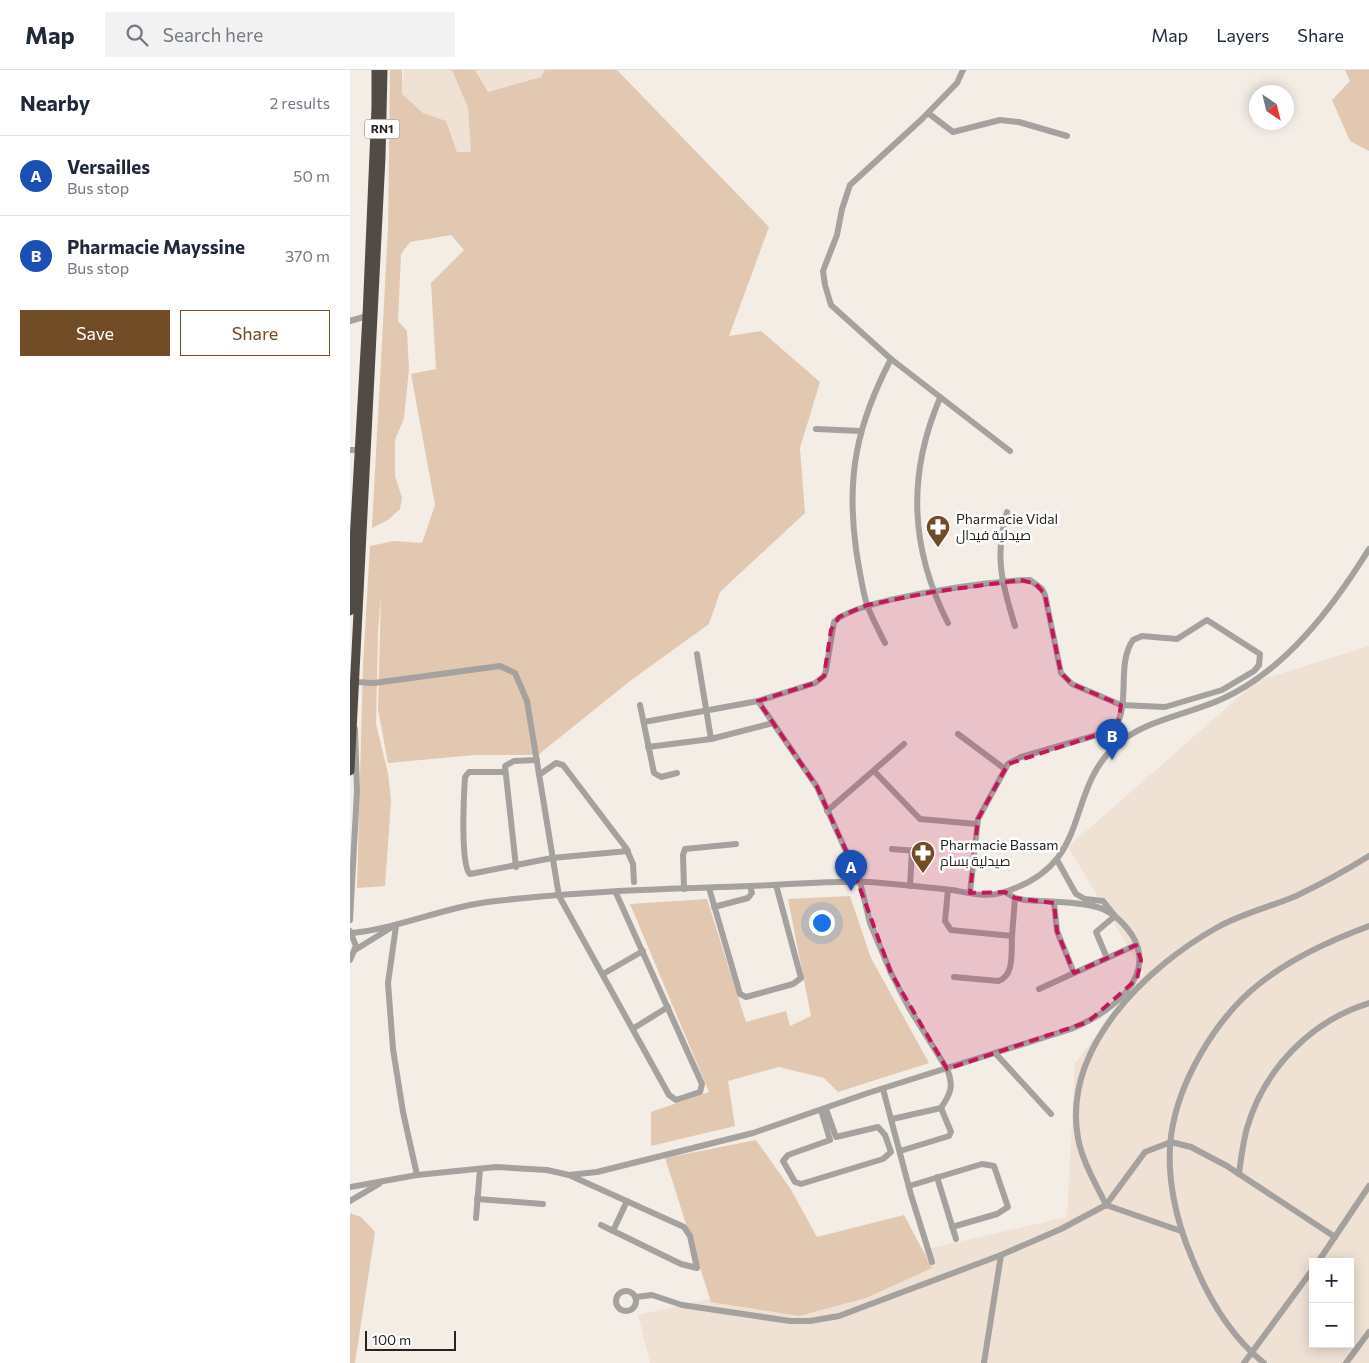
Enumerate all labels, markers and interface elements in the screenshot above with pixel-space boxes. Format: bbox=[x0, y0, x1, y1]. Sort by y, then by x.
search box bbox=[105, 12, 455, 57]
text: Map bbox=[25, 20, 75, 49]
icon: search bbox=[123, 21, 151, 49]
text: Search here bbox=[163, 23, 263, 46]
text: Map bbox=[1151, 24, 1188, 46]
text: Layers bbox=[1216, 24, 1269, 46]
text: Share bbox=[1297, 24, 1344, 46]
north arrow bbox=[1249, 85, 1294, 130]
text: Nearby bbox=[20, 90, 90, 115]
text: 2 results bbox=[269, 93, 330, 112]
road number: RN1 bbox=[365, 120, 400, 138]
text: Versailles bbox=[67, 155, 150, 178]
text: A bbox=[30, 166, 42, 185]
text: 50 m bbox=[293, 166, 330, 185]
text: Bus stop bbox=[67, 178, 129, 197]
text: Pharmacie Mayssine bbox=[67, 235, 245, 258]
text: B bbox=[31, 246, 41, 265]
text: 370 m bbox=[285, 246, 330, 265]
text: Bus stop bbox=[67, 258, 129, 277]
button: Save bbox=[20, 310, 170, 356]
button: Share bbox=[180, 310, 330, 356]
place label: Pharmacie Vidal صيدلية فيدال bbox=[956, 510, 1058, 544]
pharmacy icon: Pharmacie Vidal صيدلية فيدال bbox=[925, 514, 951, 548]
pin: B bbox=[1096, 719, 1128, 760]
place label: Pharmacie Bassam صيدلية بسام bbox=[940, 836, 1058, 871]
pharmacy icon: Pharmacie Bassam صيدلية بسام bbox=[910, 840, 936, 874]
pin: A bbox=[835, 850, 867, 891]
your location bbox=[809, 910, 835, 936]
map controls bbox=[1309, 1258, 1354, 1348]
button: + bbox=[1309, 1258, 1354, 1303]
button: − bbox=[1309, 1303, 1354, 1348]
scale bar bbox=[365, 1328, 456, 1351]
text: 100 m bbox=[372, 1331, 411, 1348]

